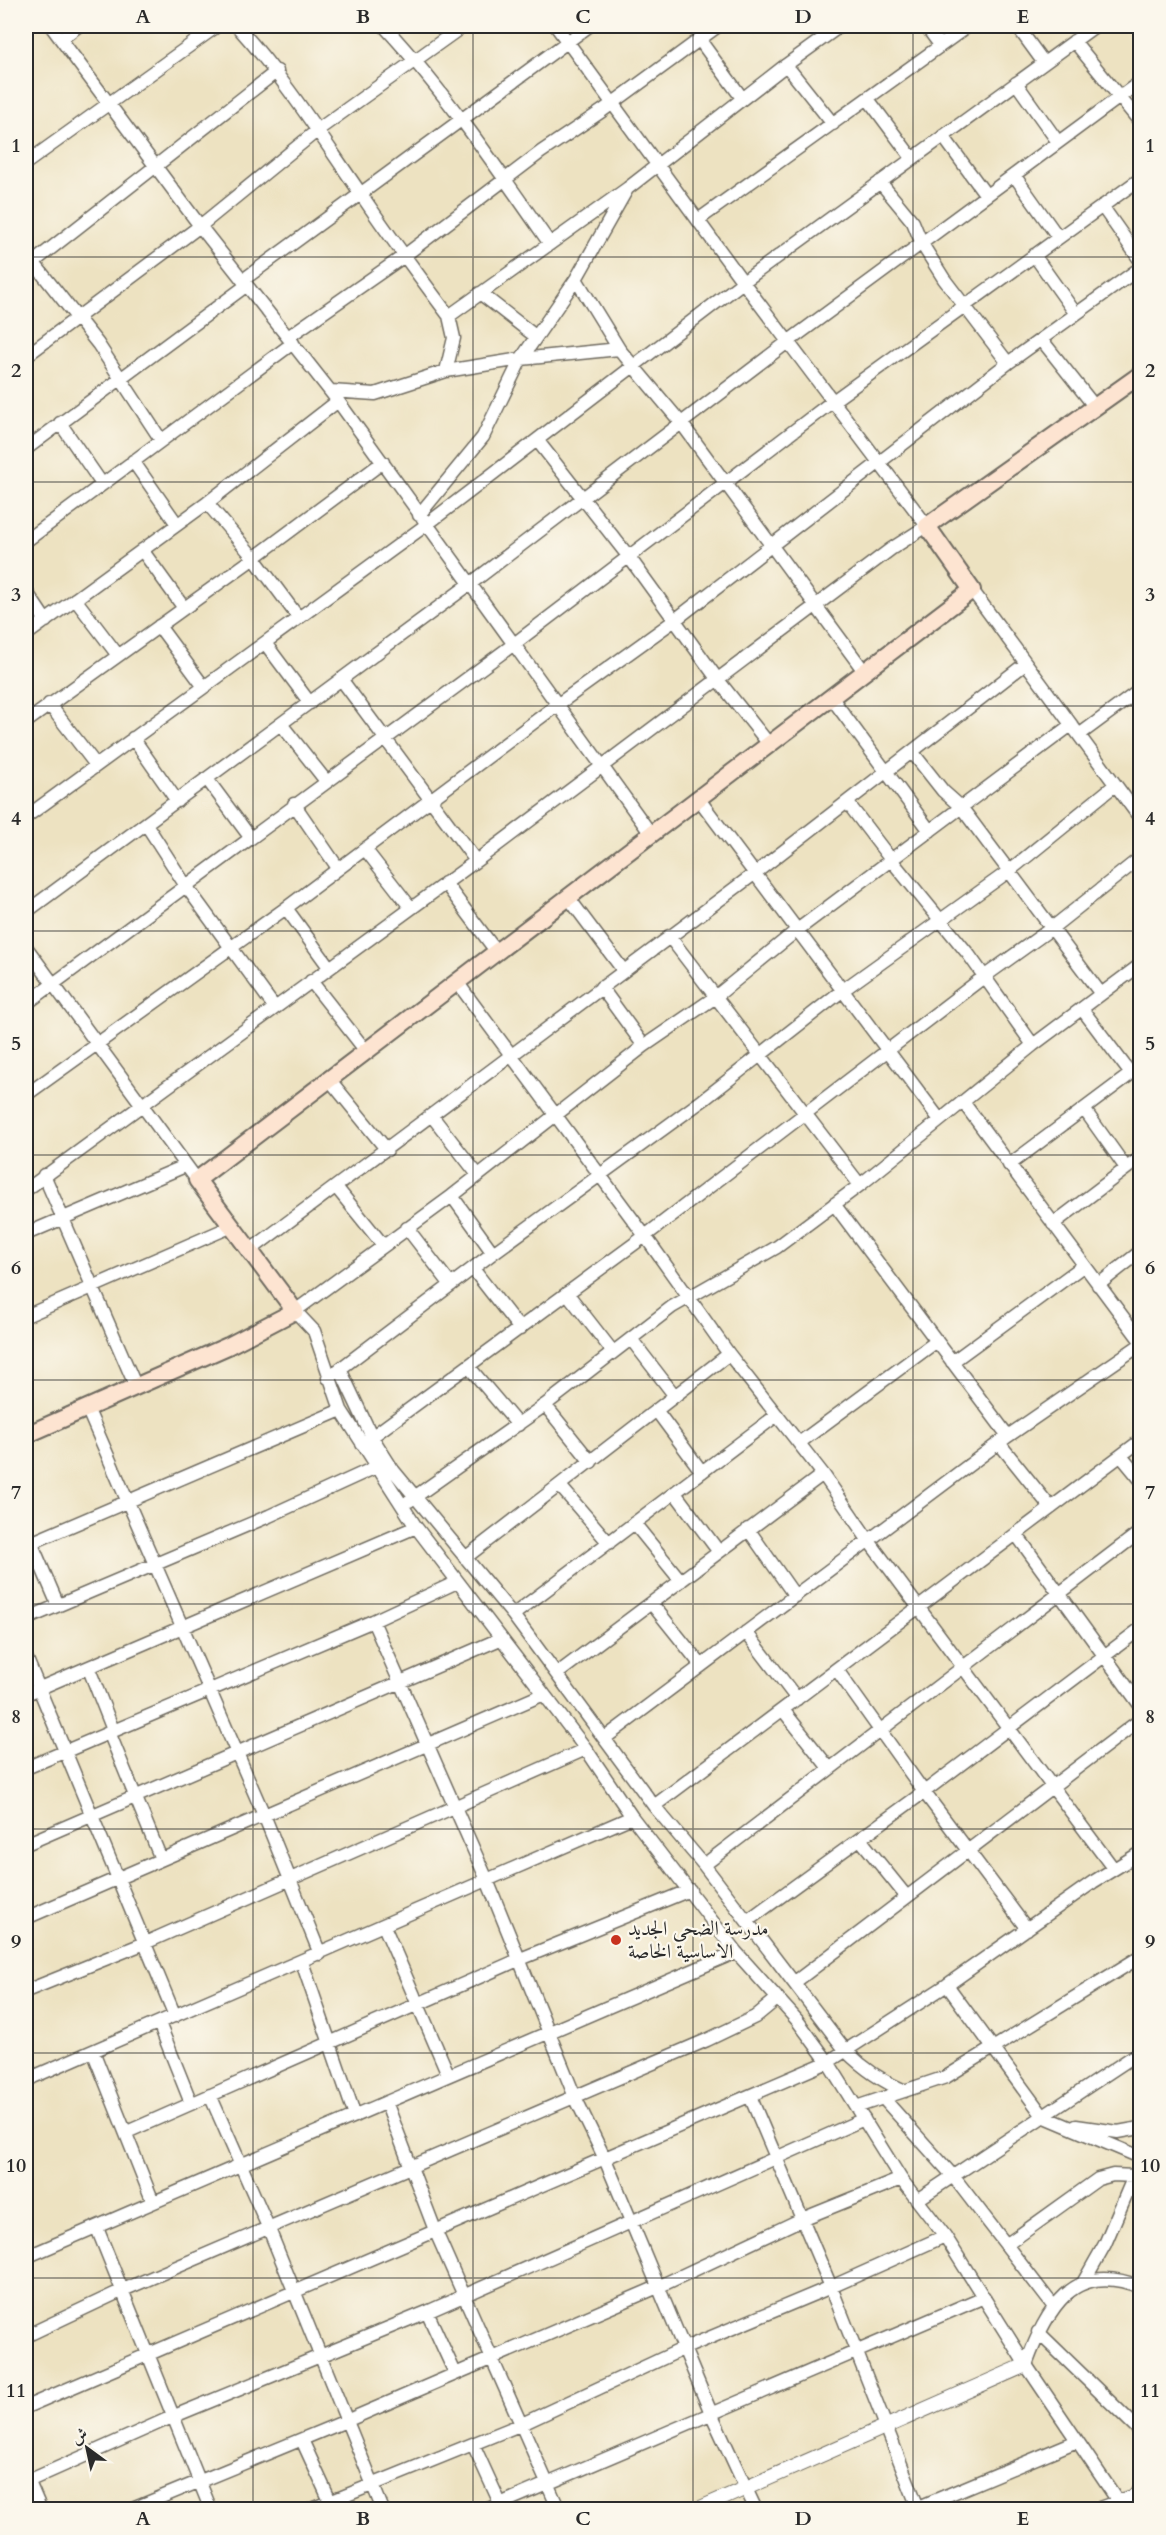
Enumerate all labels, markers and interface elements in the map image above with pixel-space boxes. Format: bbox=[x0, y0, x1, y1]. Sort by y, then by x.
text: A bbox=[135, 3, 151, 30]
text: B bbox=[356, 3, 370, 30]
text: C bbox=[575, 3, 591, 30]
text: D bbox=[794, 3, 812, 30]
text: E bbox=[1017, 3, 1029, 30]
text: 1 bbox=[11, 132, 21, 159]
text: 1 bbox=[1145, 132, 1155, 159]
text: 2 bbox=[11, 357, 21, 384]
text: 2 bbox=[1145, 357, 1155, 384]
text: 3 bbox=[11, 581, 21, 608]
text: 3 bbox=[1145, 581, 1155, 608]
text: 4 bbox=[11, 805, 21, 832]
text: 4 bbox=[1145, 805, 1155, 832]
text: 5 bbox=[11, 1030, 21, 1057]
text: 5 bbox=[1145, 1030, 1155, 1057]
text: 6 bbox=[11, 1254, 21, 1281]
text: 6 bbox=[1145, 1254, 1155, 1281]
text: 7 bbox=[11, 1479, 21, 1506]
text: 7 bbox=[1145, 1479, 1155, 1506]
text: 8 bbox=[11, 1703, 21, 1730]
text: 8 bbox=[1145, 1703, 1155, 1730]
place label: مدرسة الضحي الجديد الاساسية الخاصة bbox=[628, 1915, 768, 1965]
text: 9 bbox=[11, 1928, 21, 1955]
text: 9 bbox=[1145, 1928, 1155, 1955]
marker: مدرسة الضحي الجديد الاساسية الخاصة bbox=[609, 1933, 623, 1947]
text: 10 bbox=[6, 2152, 26, 2179]
text: 10 bbox=[1140, 2152, 1160, 2179]
text: 11 bbox=[6, 2377, 26, 2404]
text: 11 bbox=[1140, 2377, 1160, 2404]
north arrow bbox=[57, 2418, 117, 2478]
text: ش bbox=[67, 2423, 92, 2450]
text: A bbox=[135, 2505, 151, 2532]
text: B bbox=[356, 2505, 370, 2532]
text: C bbox=[575, 2505, 591, 2532]
text: D bbox=[794, 2505, 812, 2532]
text: E bbox=[1017, 2505, 1029, 2532]

